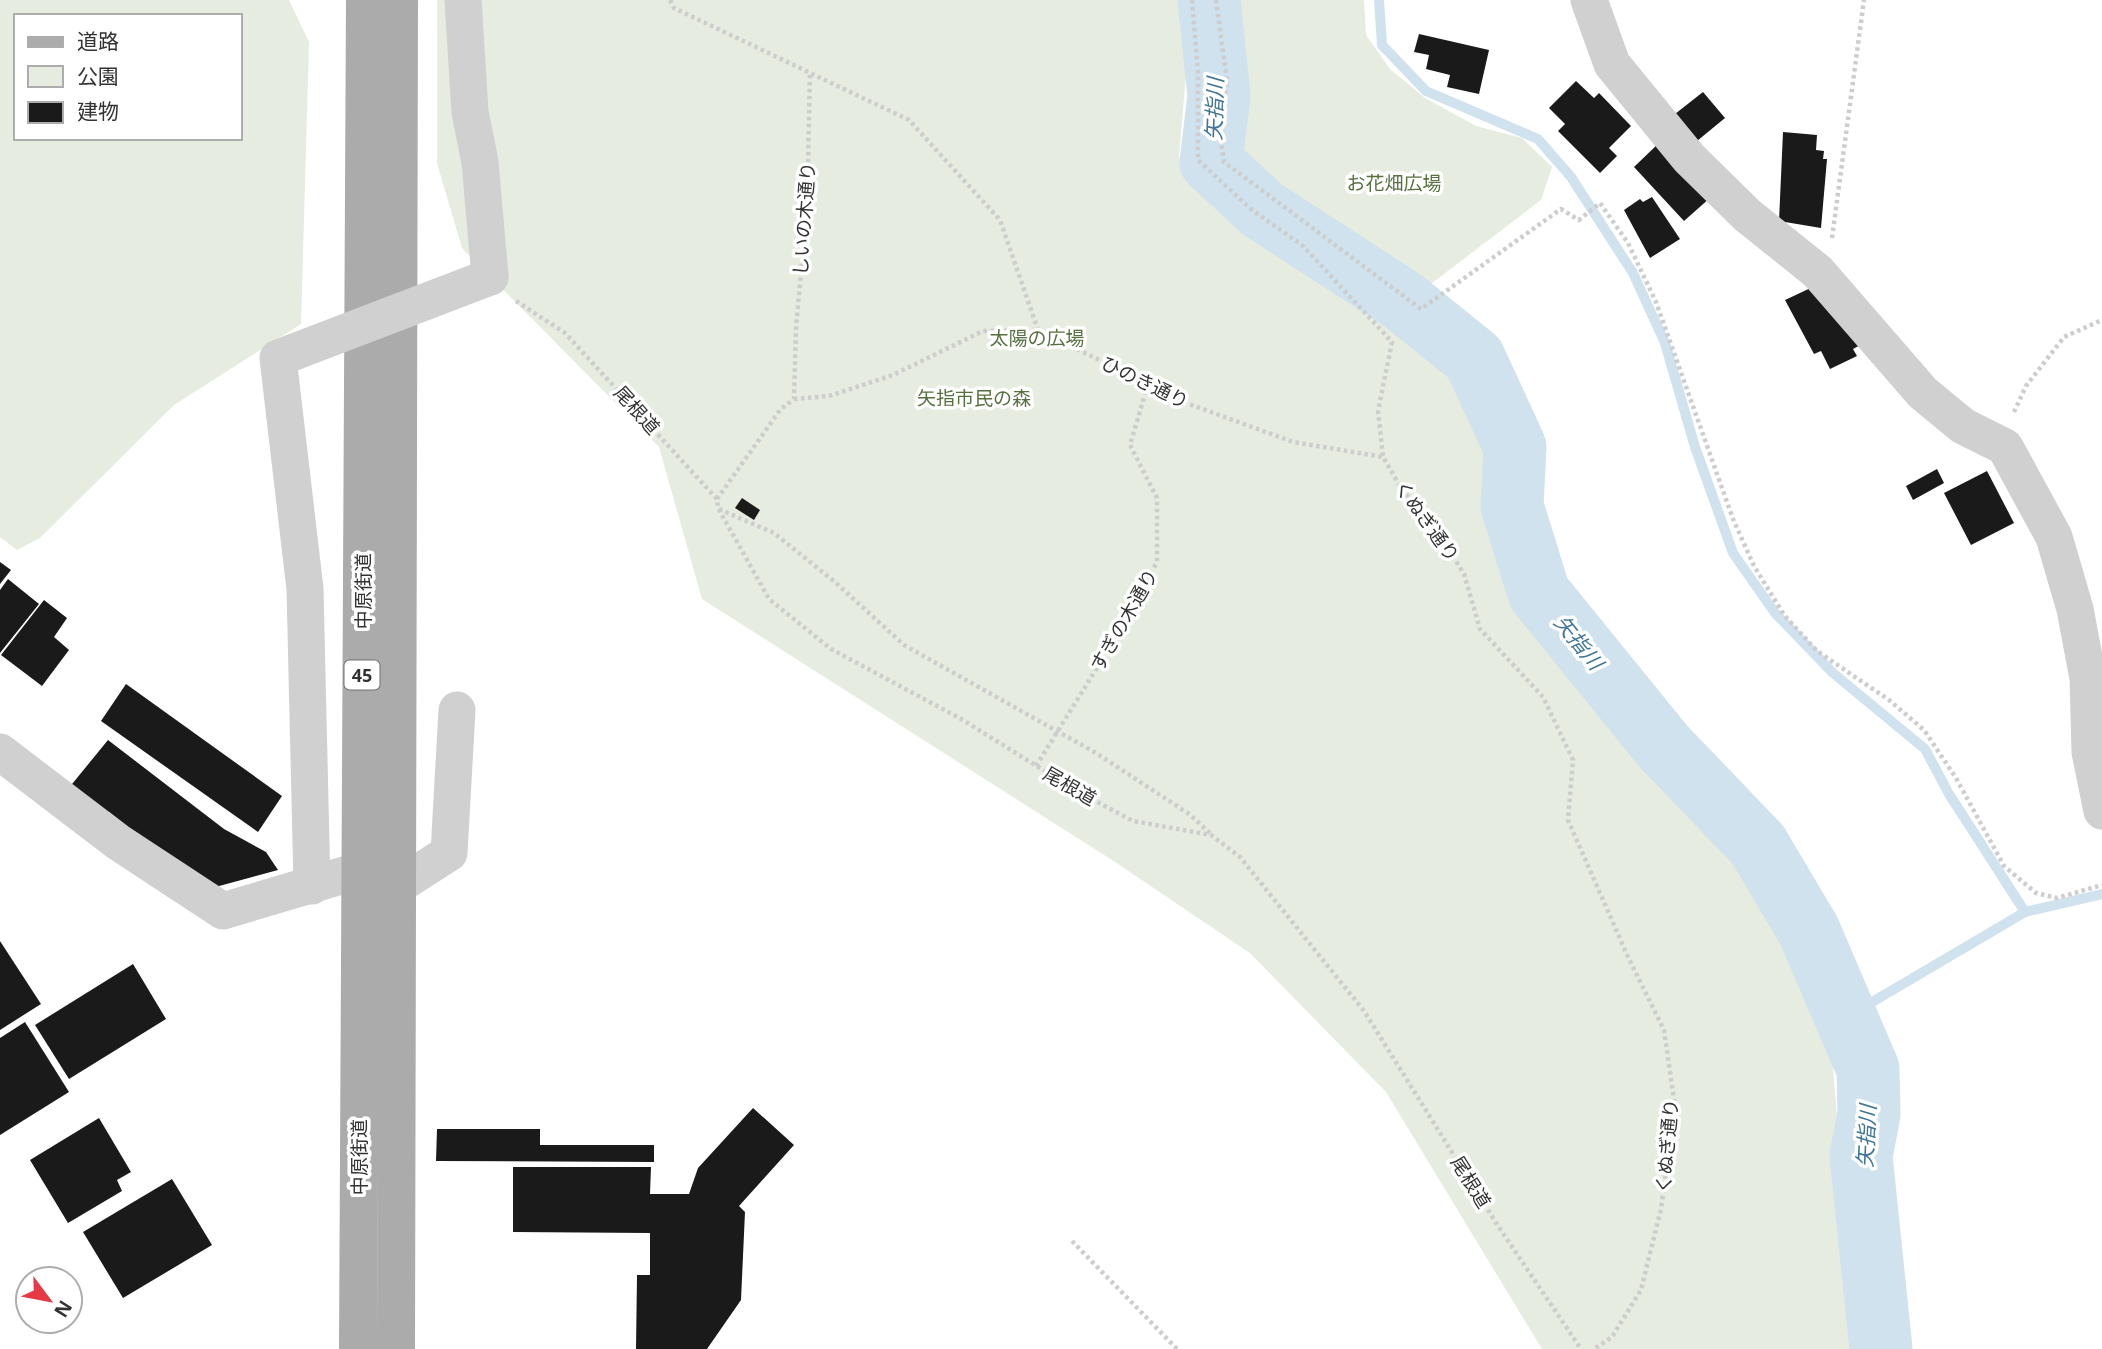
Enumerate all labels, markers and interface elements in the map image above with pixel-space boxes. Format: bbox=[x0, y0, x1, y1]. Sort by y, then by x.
legend bbox=[14, 14, 242, 140]
text: 道路 bbox=[77, 27, 119, 55]
text: 公園 bbox=[77, 62, 119, 90]
water label: 矢指川 bbox=[1199, 75, 1229, 141]
text: 建物 bbox=[77, 97, 119, 125]
street label: しいの木通り bbox=[787, 161, 821, 277]
park label: お花畑広場 bbox=[1346, 170, 1442, 196]
park label: 太陽の広場 bbox=[989, 325, 1085, 351]
street label: ひのき通り bbox=[1097, 350, 1193, 414]
street label: 尾根道 bbox=[608, 380, 666, 440]
park label: 矢指市民の森 bbox=[917, 385, 1031, 411]
street label: くぬぎ通り bbox=[1389, 475, 1465, 567]
street label: 中原街道 bbox=[350, 553, 376, 629]
street label: すぎの木通り bbox=[1084, 564, 1164, 676]
water label: 矢指川 bbox=[1548, 609, 1611, 677]
road number: 45 bbox=[344, 660, 380, 690]
street label: 尾根道 bbox=[1039, 760, 1101, 812]
street label: くぬぎ通り bbox=[1650, 1098, 1684, 1194]
water label: 矢指川 bbox=[1850, 1102, 1882, 1168]
street label: 中原街道 bbox=[346, 1119, 372, 1195]
street label: 尾根道 bbox=[1445, 1151, 1497, 1213]
north arrow bbox=[14, 1265, 84, 1335]
text: N bbox=[48, 1296, 79, 1322]

